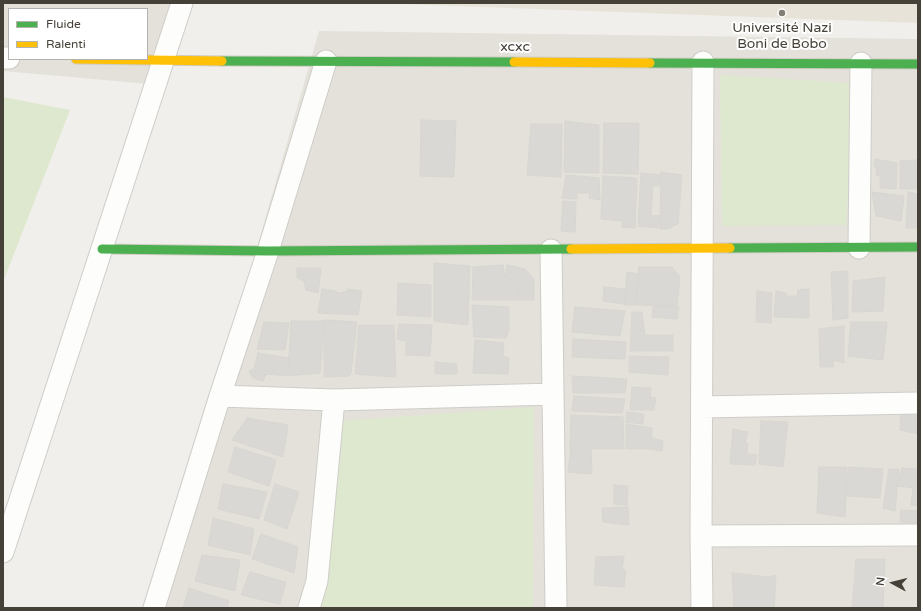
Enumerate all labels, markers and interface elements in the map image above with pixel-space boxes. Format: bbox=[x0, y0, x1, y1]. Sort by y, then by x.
legend bbox=[8, 8, 148, 60]
marker: Université Nazi Boni de Bobo bbox=[777, 8, 787, 18]
text: Fluide bbox=[46, 17, 81, 31]
place label: Université Nazi Boni de Bobo bbox=[732, 20, 832, 52]
text: Ralenti bbox=[46, 37, 86, 51]
street label: xcxc bbox=[500, 39, 530, 55]
north arrow bbox=[873, 563, 913, 603]
text: N bbox=[874, 576, 888, 587]

